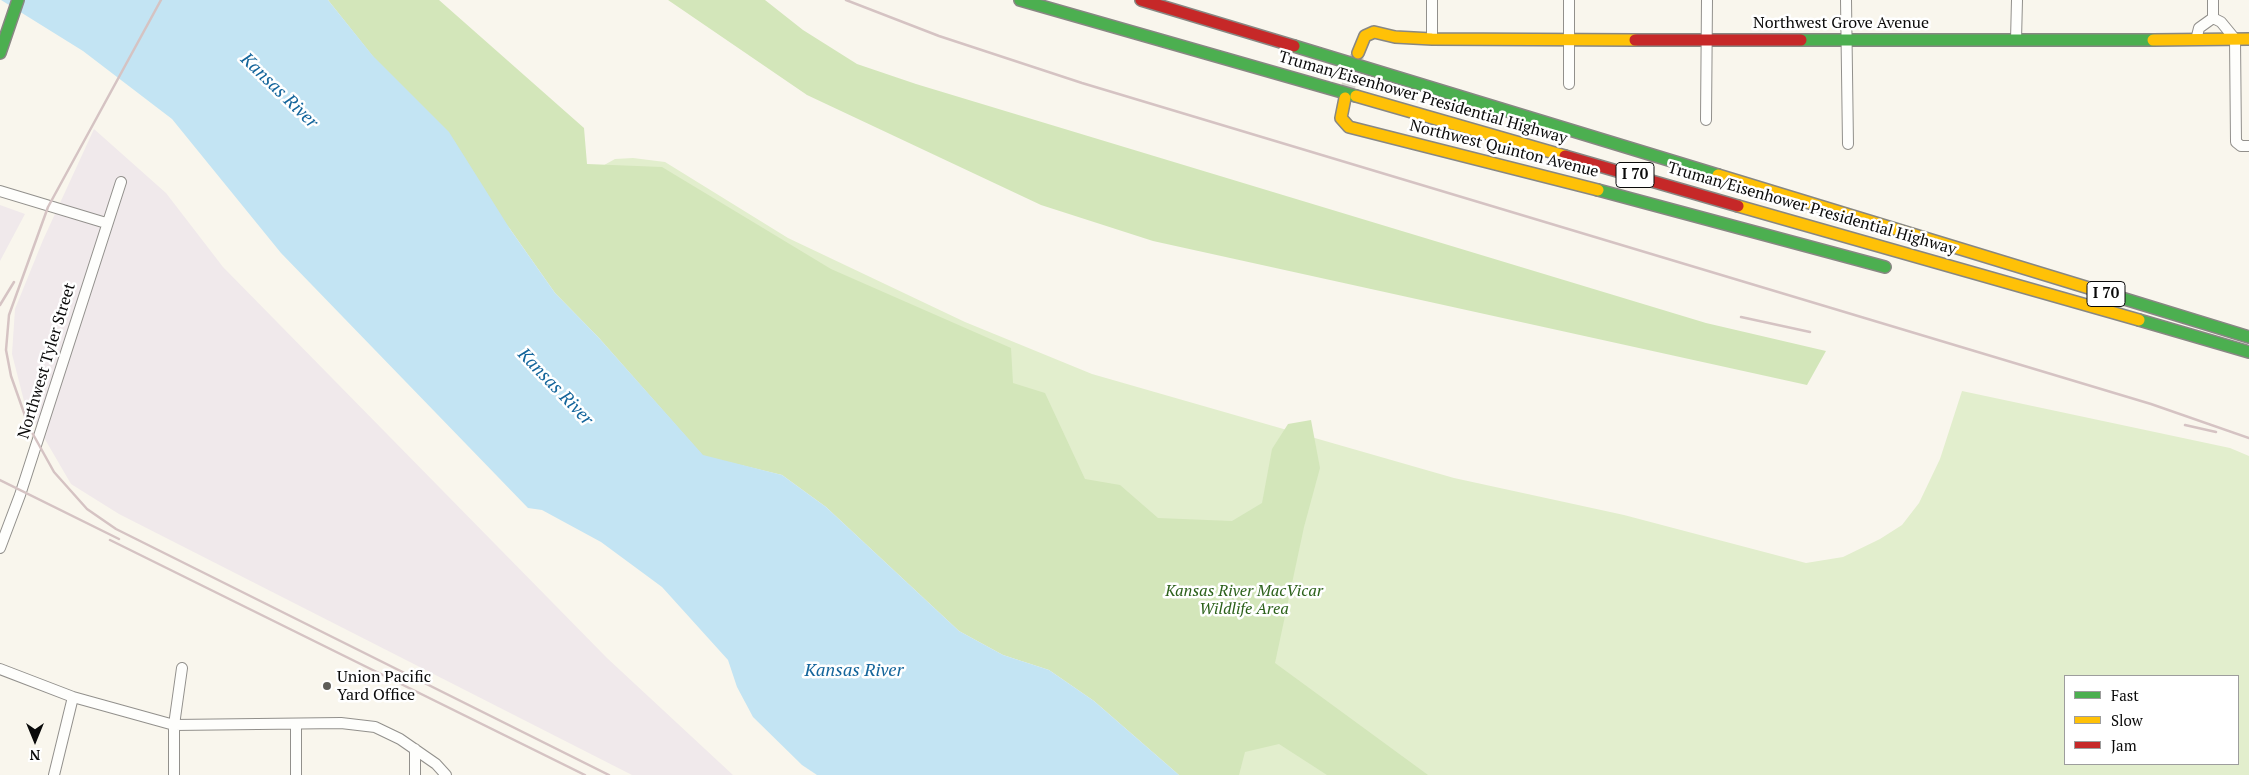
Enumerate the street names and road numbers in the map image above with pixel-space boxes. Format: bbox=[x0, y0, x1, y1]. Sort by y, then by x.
street label: Northwest Grove Avenue bbox=[1753, 13, 1929, 33]
street label: Truman/Eisenhower Presidential Highway bbox=[1276, 48, 1570, 148]
street label: Northwest Quinton Avenue bbox=[1407, 116, 1601, 182]
street label: Truman/Eisenhower Presidential Highway bbox=[1665, 159, 1959, 259]
road number: I 70 bbox=[1616, 162, 1654, 188]
street label: Northwest Tyler Street bbox=[14, 281, 80, 441]
road number: I 70 bbox=[2087, 282, 2125, 306]

